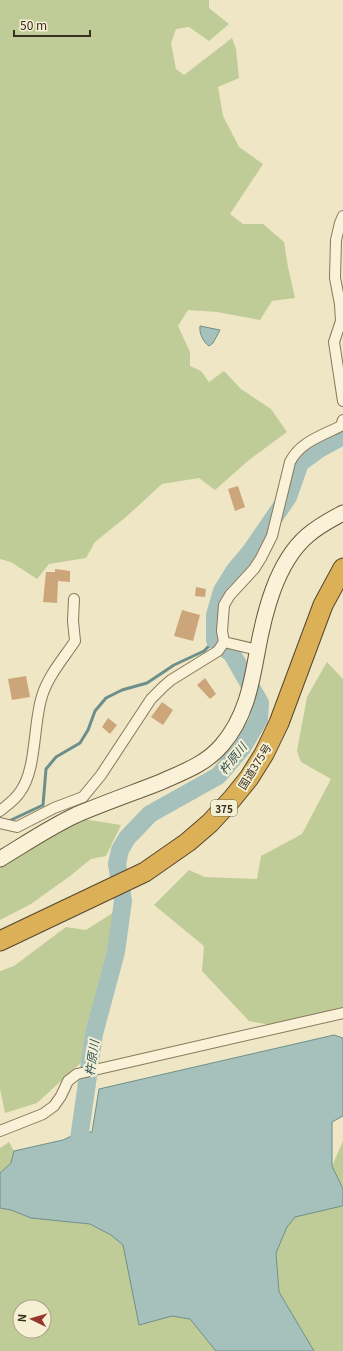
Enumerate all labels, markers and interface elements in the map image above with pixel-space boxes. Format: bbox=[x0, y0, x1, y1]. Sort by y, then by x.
scale bar bbox=[14, 12, 90, 38]
text: 50 m bbox=[20, 16, 47, 33]
water label: 杵原川 bbox=[214, 737, 251, 777]
street label: 国道375号 bbox=[234, 740, 274, 792]
road number: 375 bbox=[211, 800, 237, 816]
water label: 杵原川 bbox=[80, 1037, 102, 1077]
north arrow bbox=[12, 1299, 52, 1339]
text: N bbox=[13, 1313, 29, 1323]

